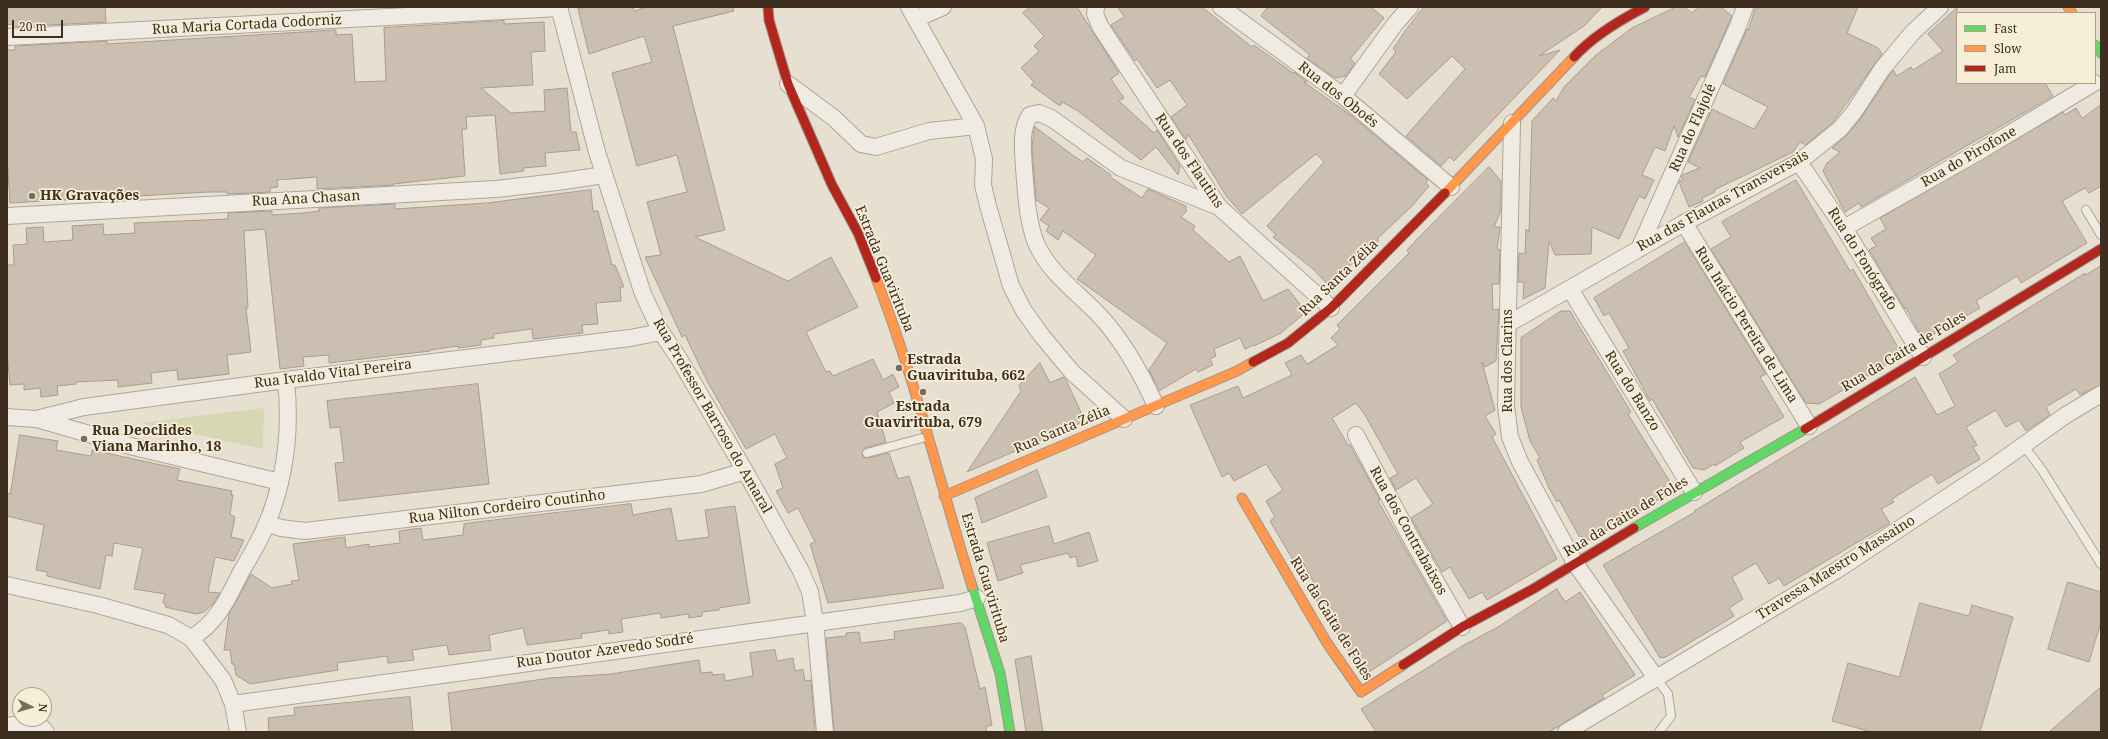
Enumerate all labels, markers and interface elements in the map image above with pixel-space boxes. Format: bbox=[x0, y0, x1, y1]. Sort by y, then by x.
scale bar bbox=[14, 12, 65, 38]
street label: Rua Maria Cortada Codorniz bbox=[152, 12, 342, 38]
legend bbox=[1956, 12, 2096, 84]
text: 20 m bbox=[19, 18, 47, 35]
text: Fast bbox=[1994, 20, 2017, 37]
text: Slow bbox=[1994, 40, 2022, 57]
street label: Rua dos Oboés bbox=[1295, 58, 1381, 132]
text: Jam bbox=[1994, 60, 2016, 77]
street label: Rua do Flajolé bbox=[1666, 81, 1720, 175]
street label: Rua dos Flautins bbox=[1151, 111, 1227, 211]
street label: Rua do Pirofone bbox=[1918, 123, 2020, 191]
street label: Rua das Flautas Transversais bbox=[1634, 147, 1812, 255]
place label: HK Gravações bbox=[40, 188, 139, 204]
street label: Rua Ana Chasan bbox=[251, 188, 361, 210]
marker: HK Gravações bbox=[27, 191, 37, 201]
street label: Estrada Guavirituba bbox=[851, 203, 917, 335]
street label: Rua do Fonógrafo bbox=[1824, 205, 1900, 313]
street label: Rua Santa Zélia bbox=[1296, 236, 1382, 320]
street label: Rua Inácio Pereira de Lima bbox=[1691, 244, 1801, 406]
street label: Rua da Gaita de Foles bbox=[1839, 308, 1969, 396]
street label: Rua dos Clarins bbox=[1500, 309, 1516, 413]
street label: Rua Professor Barroso do Amaral bbox=[649, 315, 775, 517]
street label: Rua do Banzo bbox=[1601, 348, 1663, 434]
place label: Estrada Guavirituba, 662 bbox=[907, 352, 1025, 384]
street label: Rua Ivaldo Vital Pereira bbox=[253, 356, 413, 392]
marker: Estrada Guavirituba, 662 bbox=[894, 363, 904, 373]
marker: Estrada Guavirituba, 679 bbox=[918, 387, 928, 397]
place label: Estrada Guavirituba, 679 bbox=[864, 399, 982, 432]
street label: Rua Santa Zélia bbox=[1011, 402, 1113, 458]
place label: Rua Deoclides Viana Marinho, 18 bbox=[92, 423, 221, 456]
marker: Rua Deoclides Viana Marinho, 18 bbox=[79, 434, 89, 444]
street label: Rua dos Contrabaixos bbox=[1366, 464, 1450, 598]
street label: Rua da Gaita de Foles bbox=[1561, 473, 1691, 561]
street label: Rua Nilton Cordeiro Coutinho bbox=[408, 487, 606, 527]
street label: Estrada Guavirituba bbox=[957, 511, 1013, 645]
street label: Travessa Maestro Massaino bbox=[1754, 512, 1918, 624]
street label: Rua da Gaita de Foles bbox=[1286, 554, 1376, 684]
street label: Rua Doutor Azevedo Sodré bbox=[515, 630, 695, 672]
north arrow bbox=[12, 687, 52, 727]
text: N bbox=[36, 703, 51, 713]

